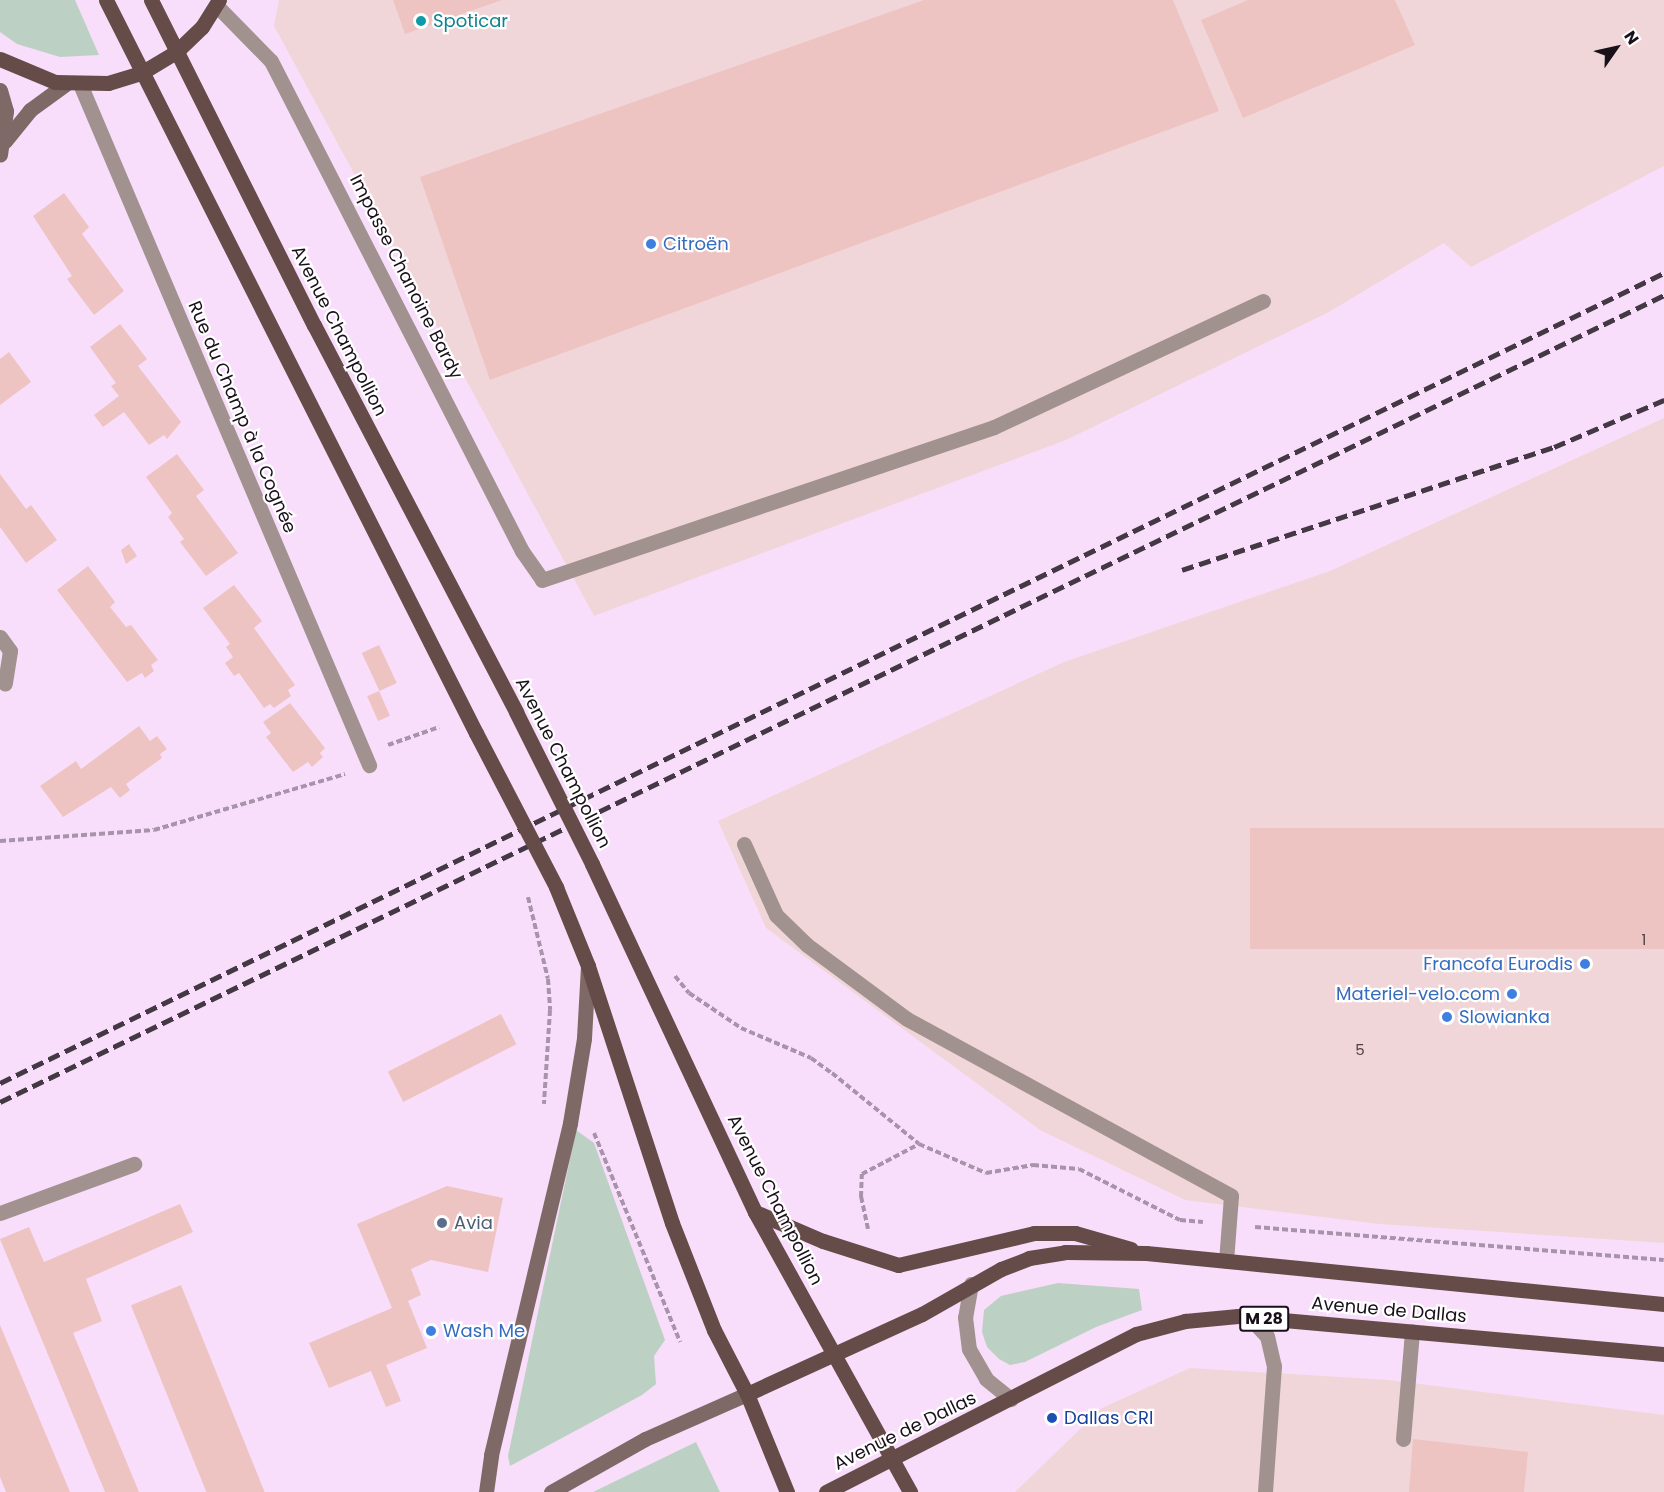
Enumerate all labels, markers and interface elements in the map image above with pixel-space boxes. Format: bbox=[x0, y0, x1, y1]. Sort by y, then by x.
place label: Spoticar bbox=[433, 10, 508, 32]
marker: Spoticar bbox=[414, 14, 428, 28]
north arrow bbox=[1586, 18, 1646, 78]
text: N bbox=[1618, 26, 1644, 49]
street label: Impasse Chanoine Bardy bbox=[345, 171, 467, 383]
place label: Citroën bbox=[663, 233, 729, 255]
marker: Citroën bbox=[644, 237, 658, 251]
street label: Avenue Champollion bbox=[287, 242, 391, 420]
street label: Rue du Champ à la Cognée bbox=[183, 298, 301, 536]
street label: Avenue Champollion bbox=[511, 674, 615, 852]
house number: 1 bbox=[1642, 931, 1646, 949]
place label: Francofa Eurodis bbox=[1423, 953, 1573, 975]
marker: Francofa Eurodis bbox=[1578, 957, 1592, 971]
place label: Materiel-velo.com bbox=[1336, 983, 1500, 1005]
marker: Materiel-velo.com bbox=[1505, 987, 1519, 1001]
place label: Slowianka bbox=[1459, 1006, 1550, 1028]
marker: Slowianka bbox=[1440, 1010, 1454, 1024]
house number: 5 bbox=[1355, 1041, 1365, 1059]
street label: Avenue Champollion bbox=[723, 1111, 827, 1289]
place label: Avia bbox=[454, 1212, 493, 1234]
marker: Avia bbox=[435, 1216, 449, 1230]
street label: Avenue de Dallas bbox=[1310, 1292, 1468, 1328]
road number: M 28 bbox=[1238, 1306, 1290, 1332]
place label: Wash Me bbox=[443, 1320, 525, 1342]
marker: Wash Me bbox=[424, 1324, 438, 1338]
street label: Avenue de Dallas bbox=[830, 1387, 980, 1475]
place label: Dallas CRI bbox=[1064, 1407, 1153, 1429]
marker: Dallas CRI bbox=[1045, 1411, 1059, 1425]

